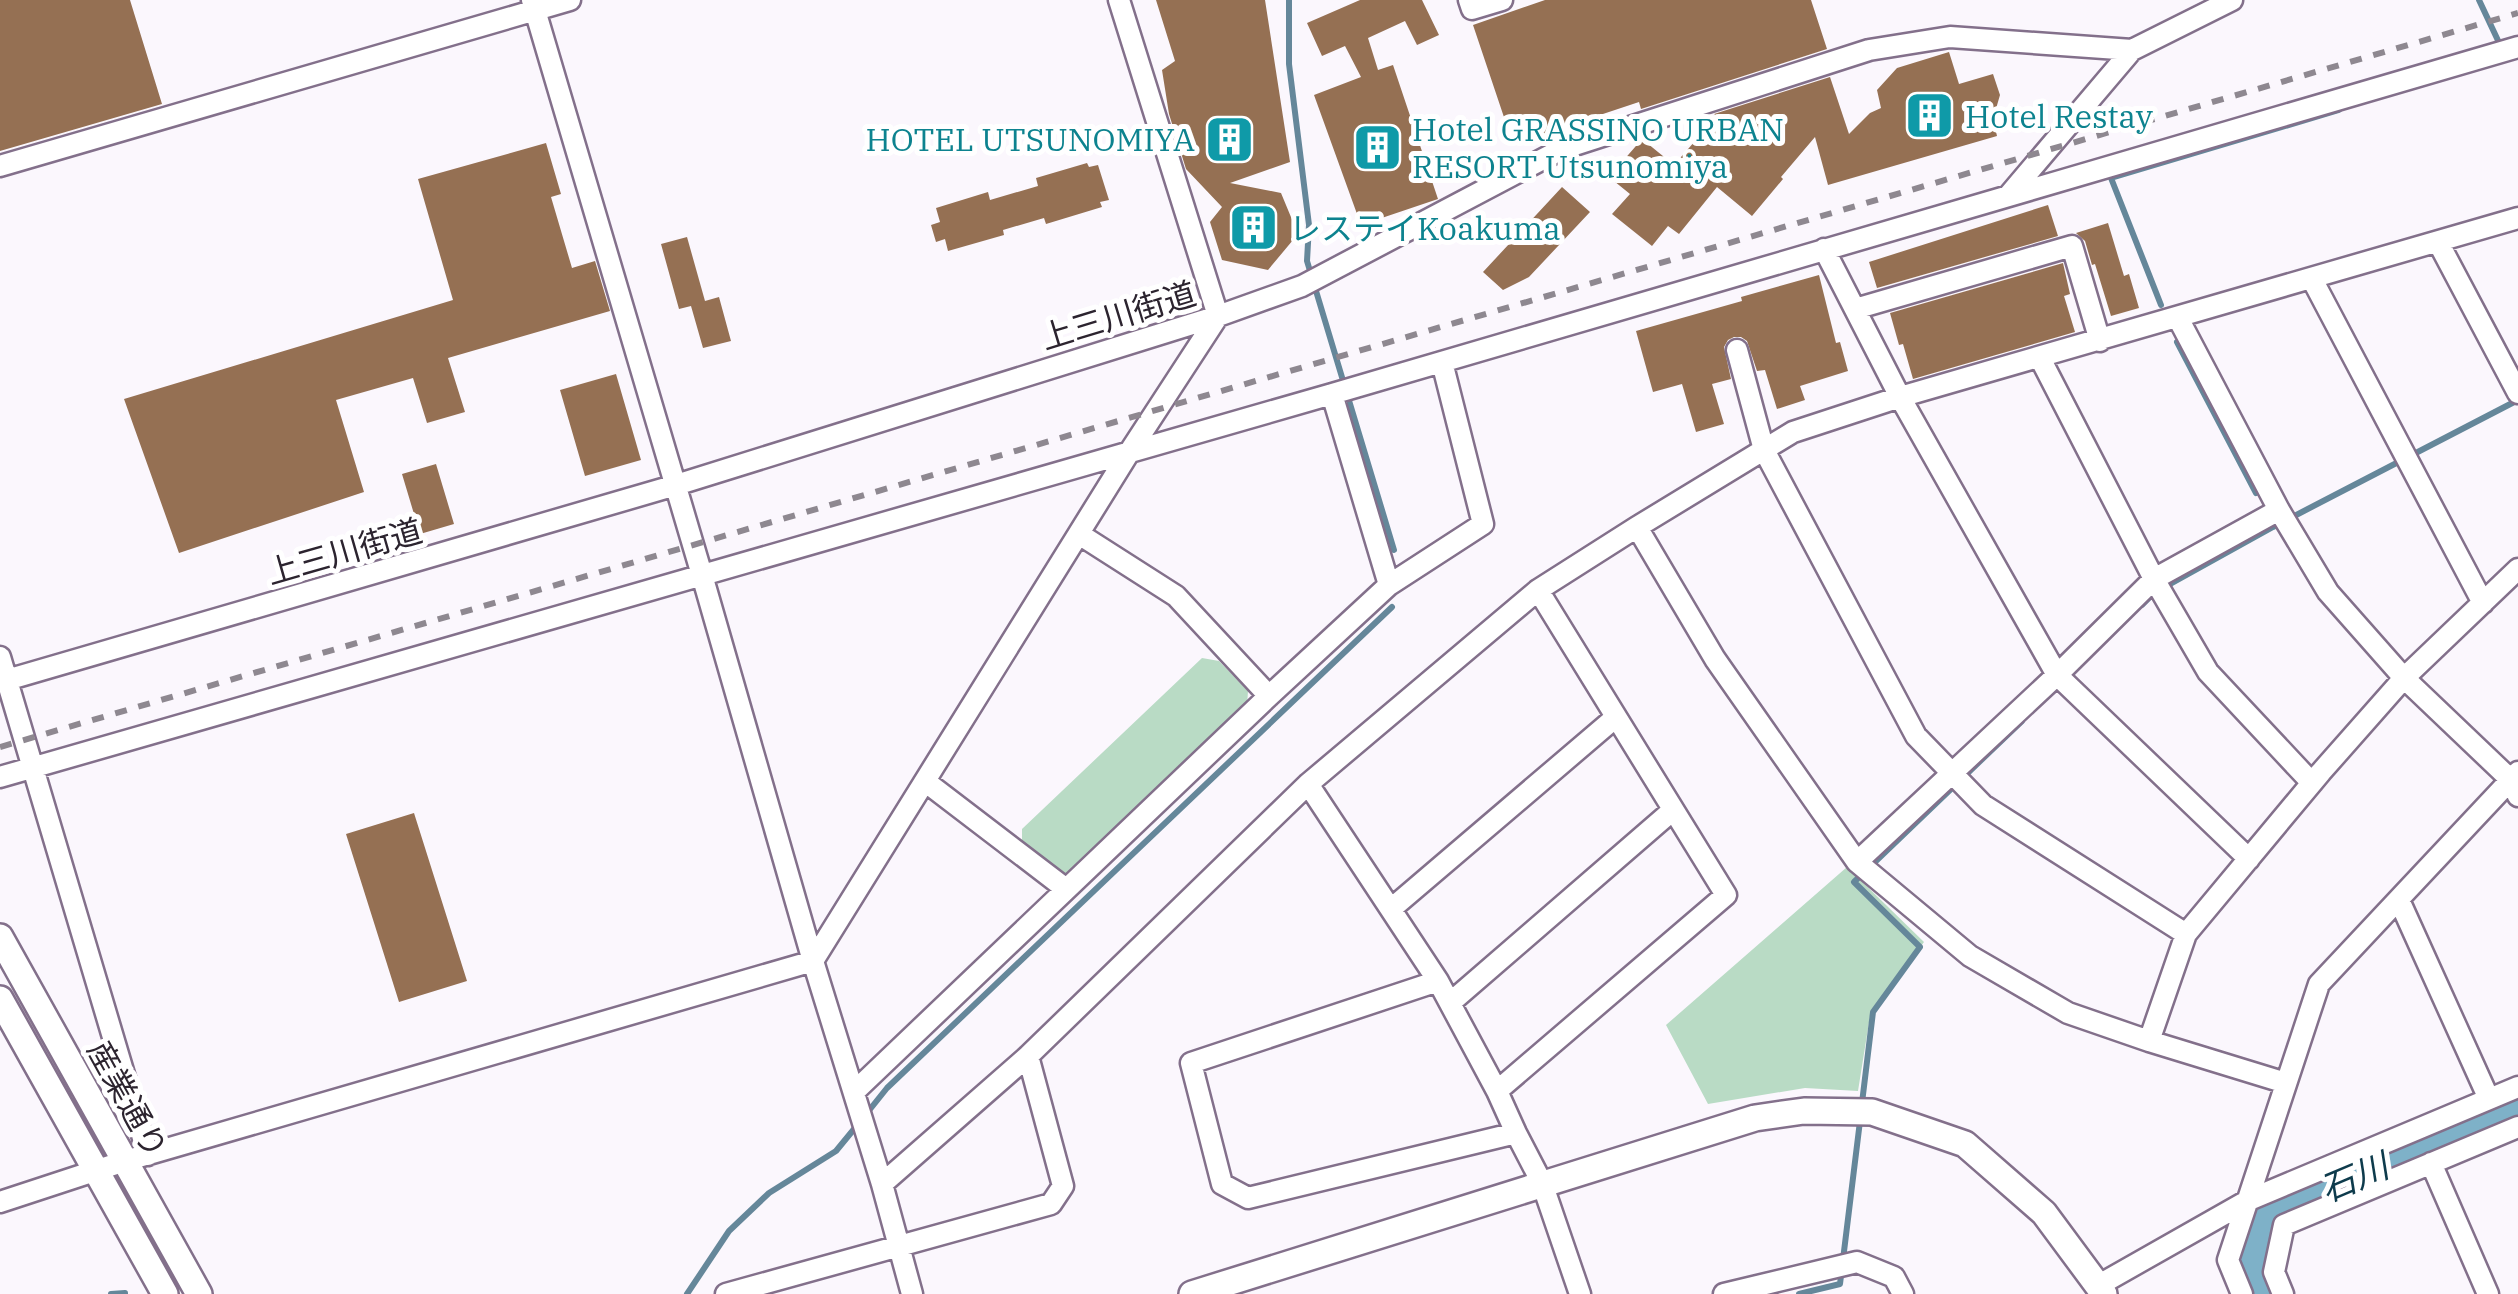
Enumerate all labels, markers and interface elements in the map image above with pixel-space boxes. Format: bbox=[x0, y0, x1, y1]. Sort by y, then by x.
building icon: Hotel Restay bbox=[1904, 90, 1956, 142]
place label: Hotel Restay bbox=[1965, 95, 2154, 137]
place label: Hotel GRASSINO URBAN RESORT Utsunomiya bbox=[1412, 108, 1784, 187]
building icon: HOTEL UTSUNOMIYA bbox=[1204, 113, 1256, 165]
place label: HOTEL UTSUNOMIYA bbox=[866, 118, 1195, 160]
building icon: Hotel GRASSINO URBAN RESORT Utsunomiya bbox=[1351, 121, 1403, 173]
building icon: レステイKoakuma bbox=[1228, 202, 1280, 254]
place label: レステイKoakuma bbox=[1289, 207, 1561, 249]
street label: 上三川街道 bbox=[1035, 272, 1201, 358]
street label: 上三川街道 bbox=[261, 509, 427, 593]
street label: 産業通り bbox=[79, 1033, 177, 1165]
water label: 石川 bbox=[2313, 1141, 2399, 1212]

